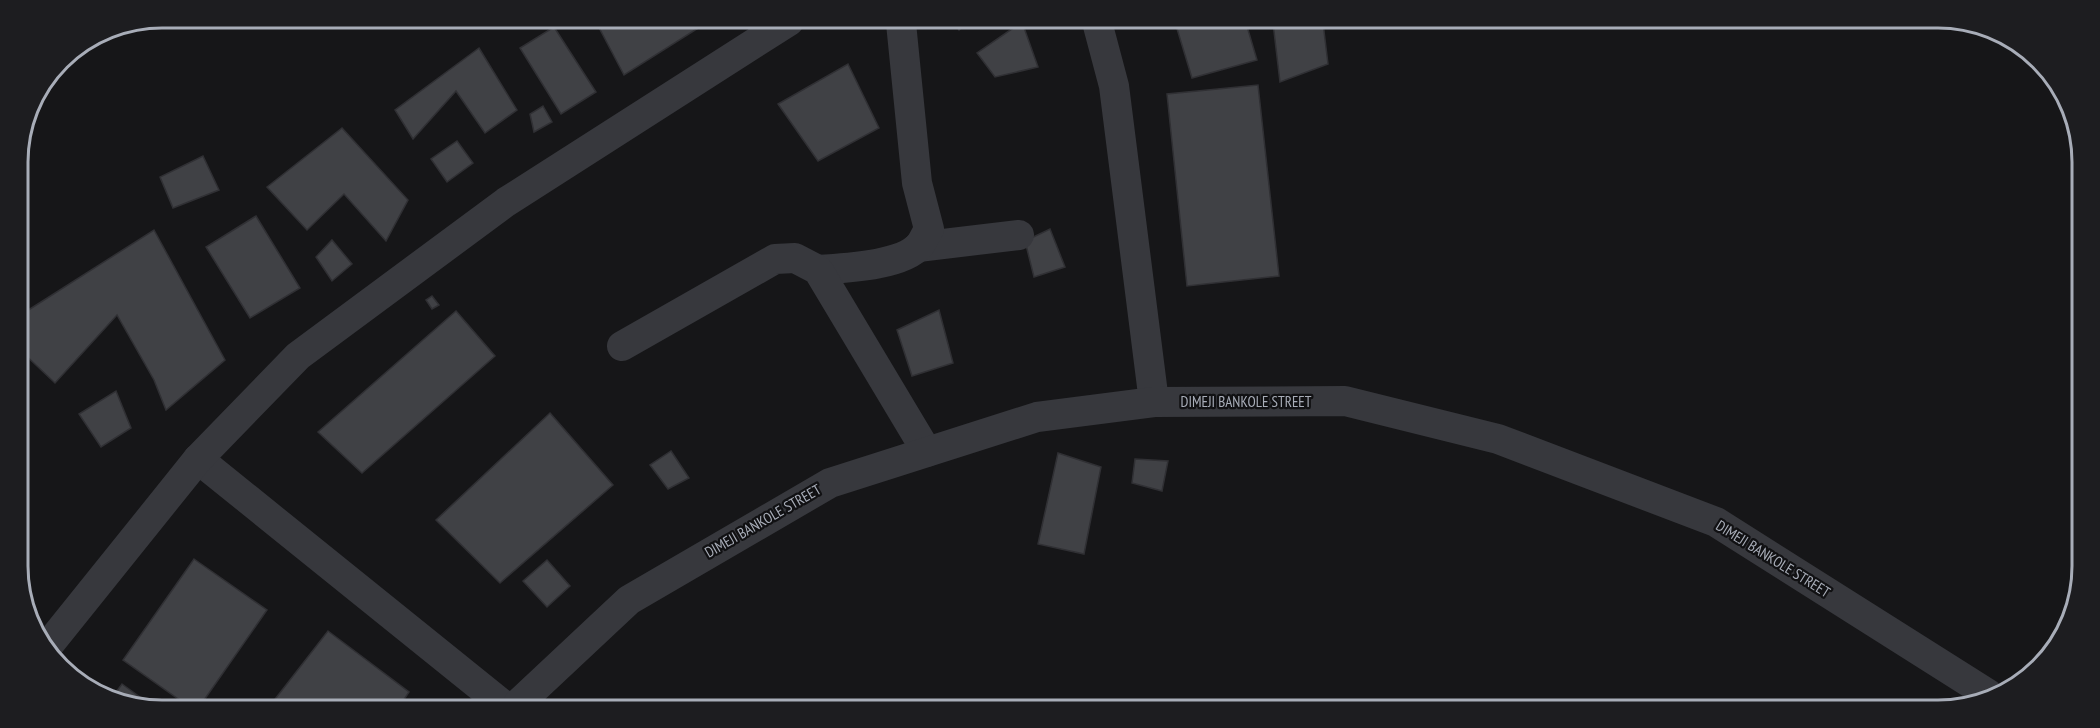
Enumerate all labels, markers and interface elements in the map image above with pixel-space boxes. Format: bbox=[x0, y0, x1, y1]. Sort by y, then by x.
street label: DIMEJI BANKOLE STREET bbox=[1181, 392, 1312, 411]
street label: DIMEJI BANKOLE STREET bbox=[701, 479, 824, 562]
street label: DIMEJI BANKOLE STREET bbox=[1713, 516, 1834, 601]

